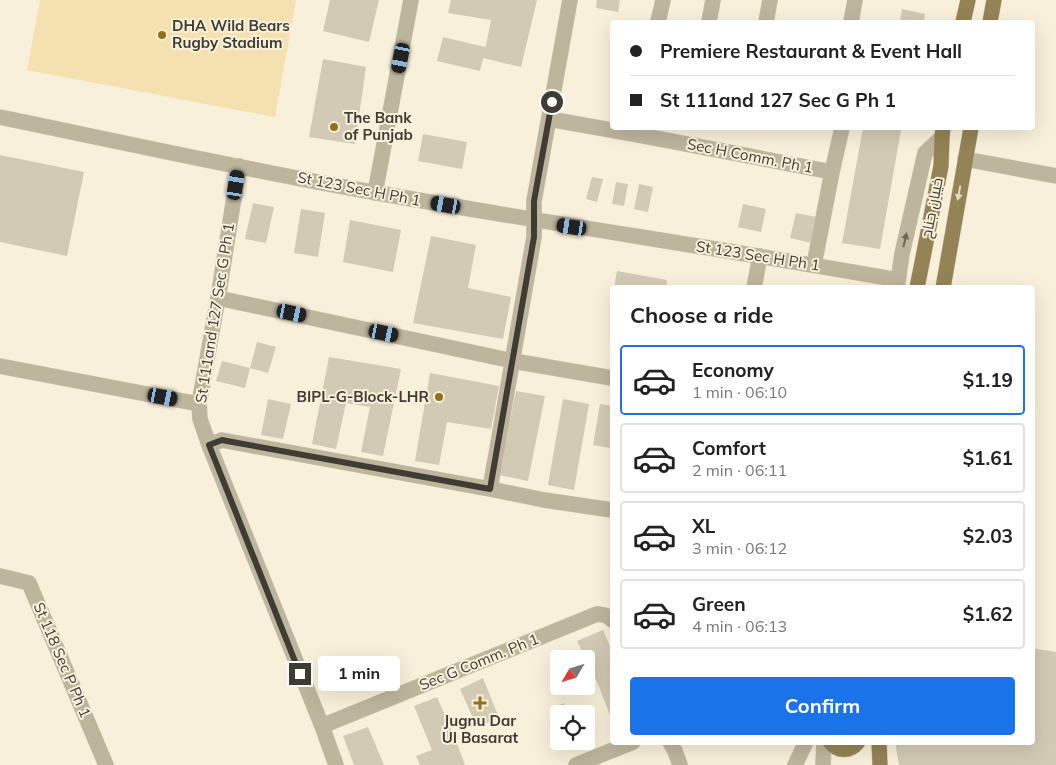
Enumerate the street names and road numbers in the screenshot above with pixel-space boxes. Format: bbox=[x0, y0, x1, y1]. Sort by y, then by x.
street label: Sec H Comm. Ph 1 bbox=[686, 134, 815, 177]
street label: St 123 Sec H Ph 1 bbox=[296, 167, 422, 210]
street label: خیبان جناح bbox=[916, 176, 949, 240]
street label: St 111and 127 Sec G Ph 1 bbox=[191, 221, 238, 404]
street label: St 123 Sec H Ph 1 bbox=[695, 236, 821, 275]
street label: St 118 Sec P Ph 1 bbox=[30, 599, 95, 720]
street label: Sec G Comm. Ph 1 bbox=[416, 629, 541, 694]

